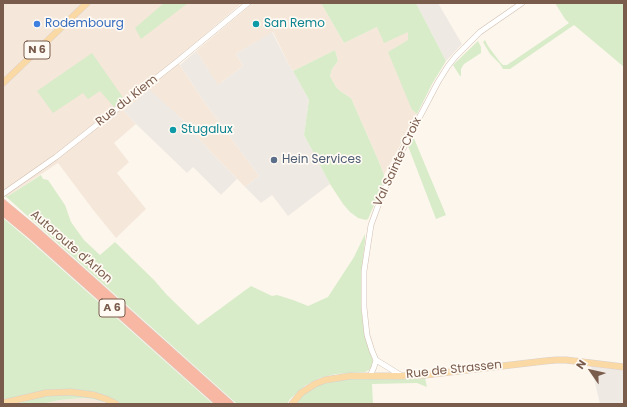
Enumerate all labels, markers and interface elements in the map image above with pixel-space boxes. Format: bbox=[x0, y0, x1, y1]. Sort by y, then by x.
place label: Rodembourg bbox=[45, 17, 124, 31]
place label: San Remo bbox=[264, 17, 325, 31]
marker: Rodembourg bbox=[32, 19, 42, 29]
marker: San Remo bbox=[251, 19, 261, 29]
road number: N 6 bbox=[24, 41, 50, 59]
street label: Rue du Kiem bbox=[93, 72, 161, 130]
street label: Val Sainte-Croix bbox=[371, 115, 425, 209]
place label: Stugalux bbox=[181, 123, 233, 137]
marker: Stugalux bbox=[168, 125, 178, 135]
place label: Hein Services bbox=[282, 153, 361, 167]
marker: Hein Services bbox=[269, 155, 279, 165]
street label: Autoroute d'Arlon bbox=[27, 208, 115, 286]
road number: A 6 bbox=[99, 299, 125, 317]
north arrow bbox=[571, 351, 611, 391]
text: N bbox=[572, 356, 590, 372]
street label: Rue de Strassen bbox=[405, 358, 503, 382]

